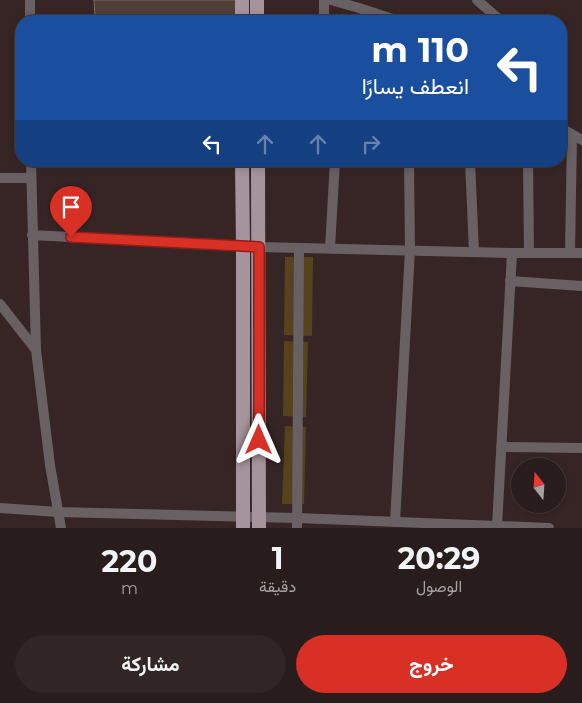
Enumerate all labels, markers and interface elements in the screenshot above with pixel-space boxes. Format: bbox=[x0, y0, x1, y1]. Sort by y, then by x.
text: 110 m bbox=[371, 28, 469, 71]
icon: left bbox=[487, 35, 552, 100]
text: انعطف يسارًا bbox=[362, 73, 469, 100]
icon: left bbox=[198, 130, 226, 158]
icon: ahead bbox=[251, 130, 279, 158]
icon: ahead bbox=[304, 130, 332, 158]
icon: right bbox=[357, 130, 385, 158]
pin bbox=[50, 186, 92, 237]
icon: arrive bbox=[57, 193, 85, 221]
position arrow bbox=[232, 413, 284, 465]
north arrow bbox=[511, 458, 566, 512]
map controls bbox=[511, 458, 566, 513]
text: 1 bbox=[272, 540, 283, 577]
text: 20:29 bbox=[398, 540, 480, 577]
text: 220 bbox=[102, 543, 157, 580]
text: دقيقة bbox=[259, 577, 296, 596]
text: الوصول bbox=[416, 577, 462, 596]
text: m bbox=[121, 579, 138, 598]
button: مشاركة bbox=[15, 635, 286, 693]
button: خروج bbox=[296, 635, 567, 693]

